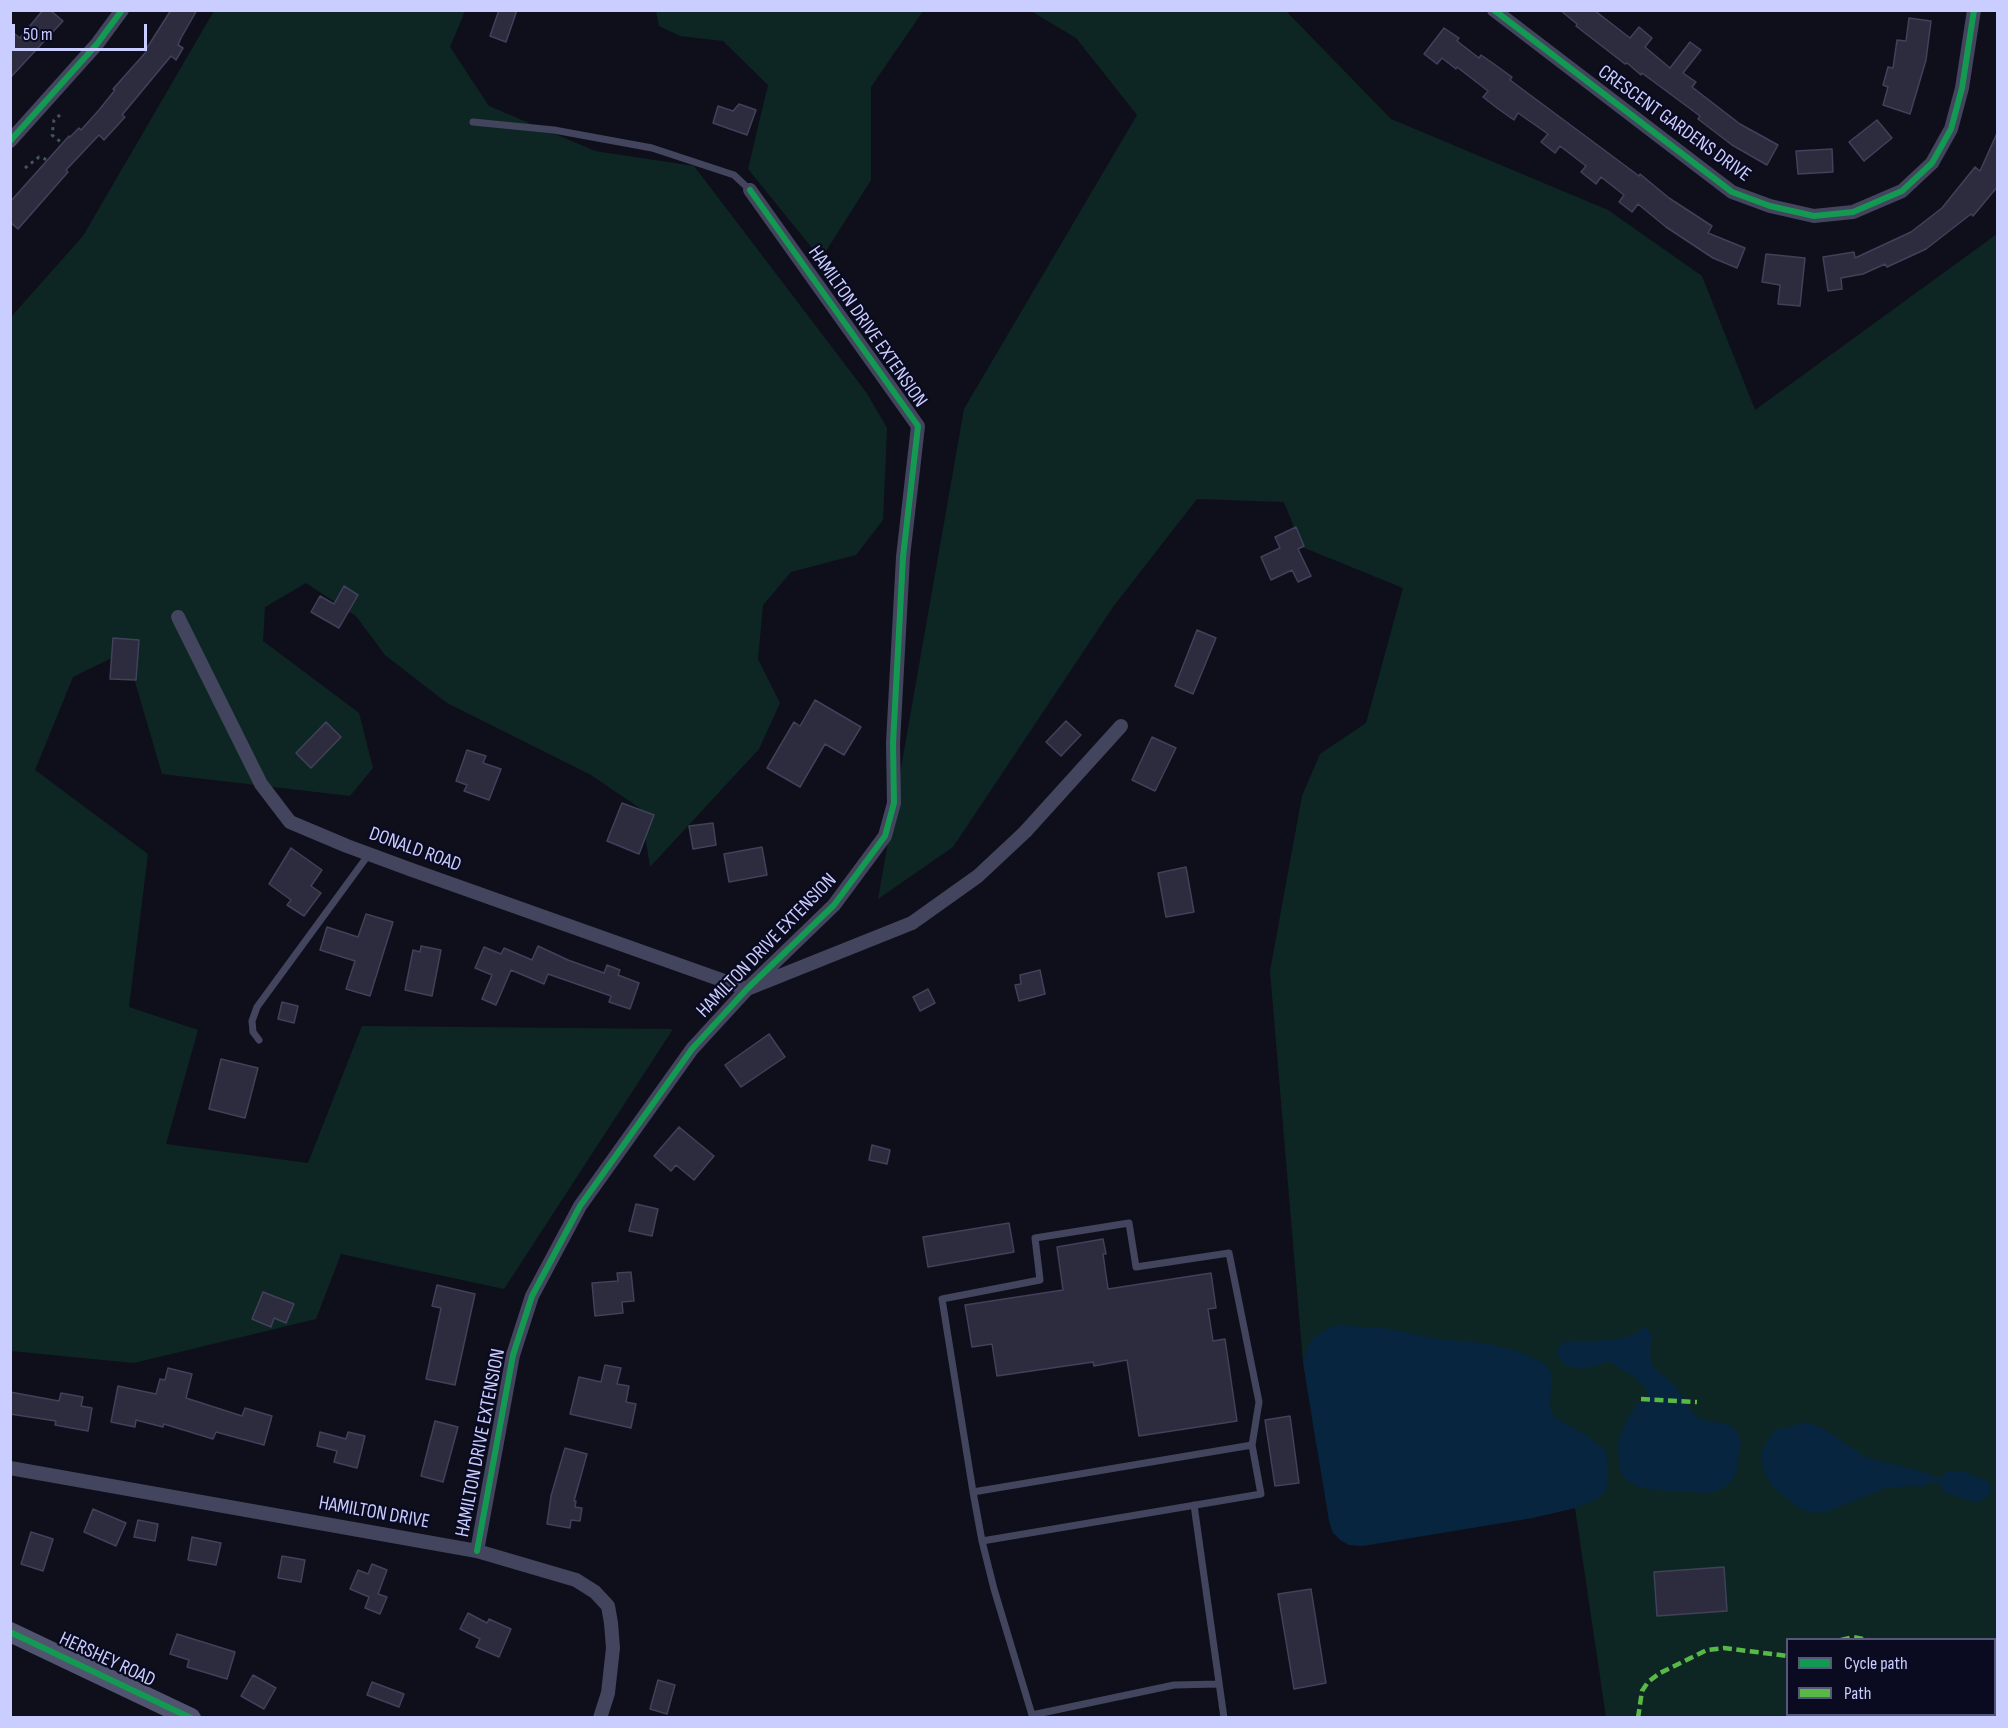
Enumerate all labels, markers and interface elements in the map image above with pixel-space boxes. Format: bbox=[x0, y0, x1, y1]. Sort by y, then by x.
scale bar bbox=[15, 12, 150, 50]
text: 50 m bbox=[23, 24, 53, 45]
street label: CRESCENT GARDENS DRIVE bbox=[1593, 60, 1755, 188]
street label: HAMILTON DRIVE EXTENSION bbox=[802, 242, 932, 412]
street label: DONALD ROAD bbox=[366, 822, 464, 878]
street label: HAMILTON DRIVE EXTENSION bbox=[692, 869, 842, 1023]
street label: HAMILTON DRIVE EXTENSION bbox=[451, 1347, 511, 1539]
street label: HAMILTON DRIVE bbox=[317, 1491, 431, 1535]
street label: HERSHEY ROAD bbox=[55, 1627, 159, 1693]
legend bbox=[1786, 1638, 1996, 1716]
text: Cycle path bbox=[1844, 1653, 1908, 1674]
text: Path bbox=[1844, 1683, 1872, 1704]

